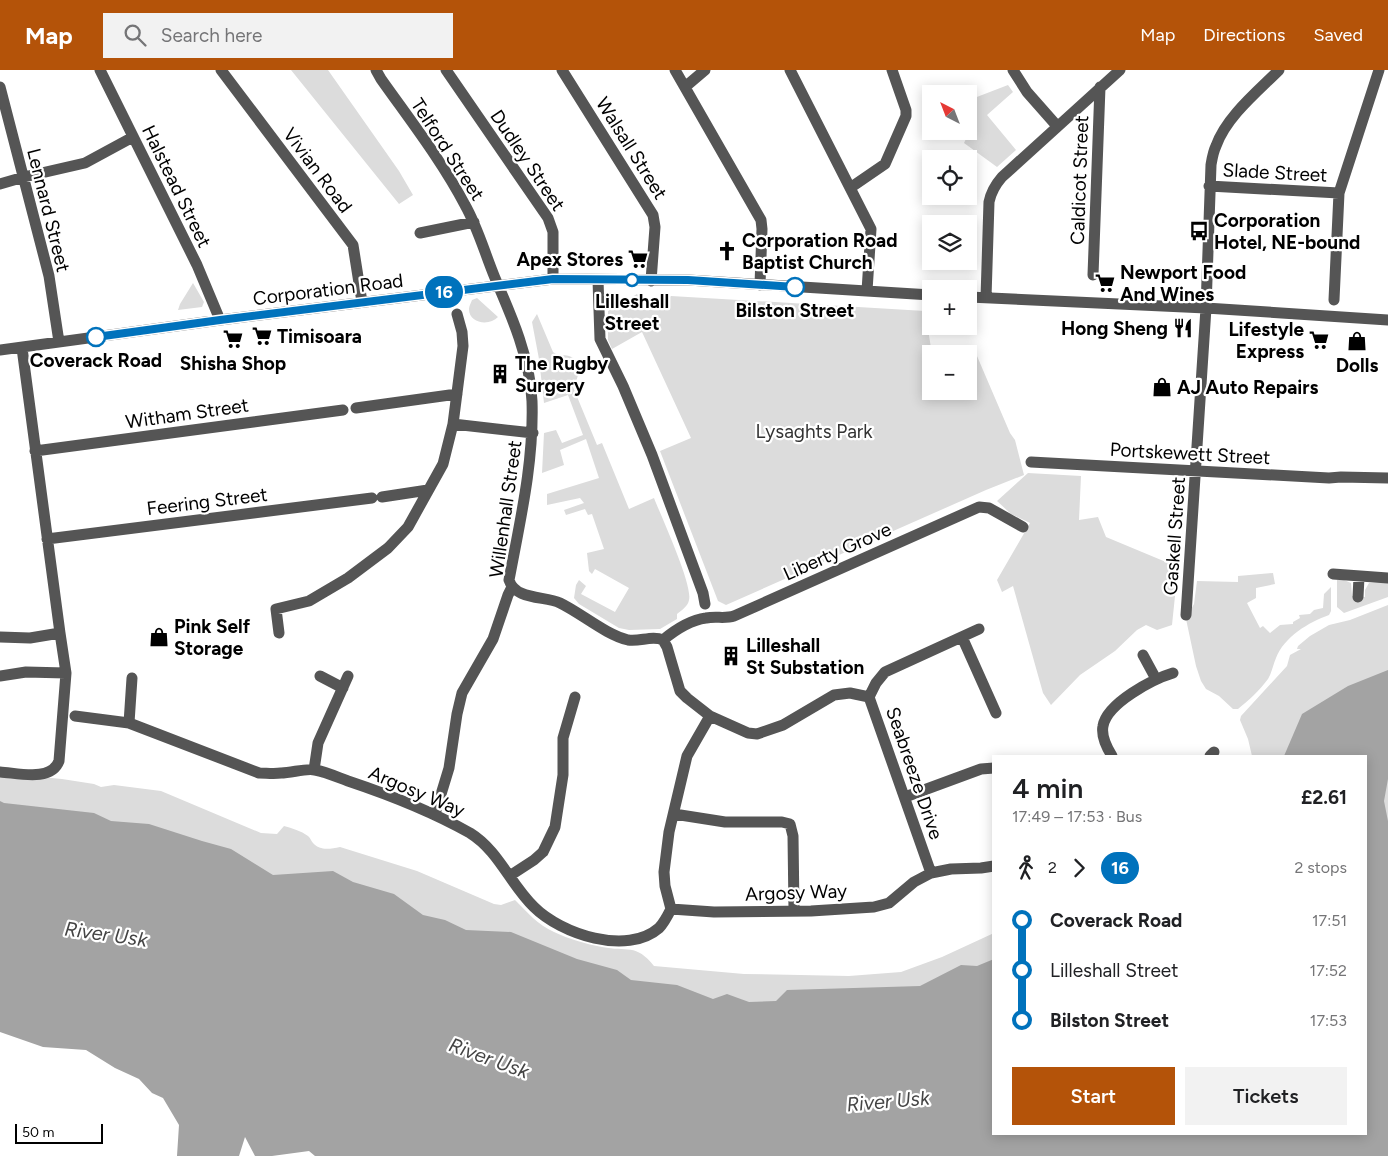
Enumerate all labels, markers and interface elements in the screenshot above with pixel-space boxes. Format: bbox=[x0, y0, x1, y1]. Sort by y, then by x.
search box bbox=[103, 13, 453, 58]
text: Map bbox=[25, 21, 73, 50]
icon: search bbox=[121, 21, 149, 49]
text: Search here bbox=[161, 24, 262, 47]
text: Map bbox=[1140, 24, 1175, 46]
text: Directions bbox=[1203, 24, 1285, 46]
text: Saved bbox=[1313, 24, 1363, 46]
north arrow bbox=[922, 85, 978, 140]
map controls bbox=[922, 85, 977, 400]
street label: Walsall Street bbox=[591, 93, 672, 204]
street label: Telford Street bbox=[406, 94, 489, 205]
street label: Dudley Street bbox=[485, 105, 570, 215]
street label: Caldicot Street bbox=[1066, 115, 1093, 245]
street label: Halstead Street bbox=[137, 121, 216, 251]
street label: Vivian Road bbox=[278, 123, 357, 217]
street label: Lennard Street bbox=[22, 146, 75, 274]
button: locate bbox=[922, 150, 977, 205]
street label: Slade Street bbox=[1222, 158, 1328, 187]
place label: Corporation Hotel, NE-bound bbox=[1214, 209, 1360, 254]
button: layers bbox=[922, 215, 977, 270]
bus stop icon: Corporation Hotel, NE-bound bbox=[1188, 220, 1210, 242]
place label: Corporation Road Baptist Church bbox=[742, 229, 898, 274]
church icon: Corporation Road Baptist Church bbox=[716, 240, 738, 262]
place label: Apex Stores bbox=[517, 248, 623, 271]
supermarket icon: Apex Stores bbox=[627, 248, 649, 270]
place label: Newport Food And Wines bbox=[1120, 261, 1246, 306]
street label: Corporation Road bbox=[252, 269, 404, 310]
supermarket icon: Newport Food And Wines bbox=[1094, 272, 1116, 294]
marker: Lilleshall Street bbox=[625, 273, 639, 287]
line badge: 16 bbox=[422, 276, 466, 308]
marker: Bilston Street bbox=[785, 277, 805, 297]
button: + bbox=[922, 280, 977, 335]
text: 16 bbox=[435, 281, 453, 303]
place label: Lilleshall Street bbox=[595, 290, 669, 335]
place label: Bilston Street bbox=[735, 299, 855, 322]
place label: Hong Sheng bbox=[1061, 317, 1168, 340]
restaurant icon: Hong Sheng bbox=[1172, 317, 1194, 339]
place label: Lifestyle Express bbox=[1228, 318, 1304, 363]
supermarket icon: Timisoara bbox=[251, 325, 273, 347]
place label: Timisoara bbox=[277, 325, 362, 348]
marker: Coverack Road bbox=[86, 327, 106, 347]
supermarket icon: Shisha Shop bbox=[222, 328, 244, 350]
supermarket icon: Lifestyle Express bbox=[1308, 329, 1330, 351]
shop icon: Dolls bbox=[1346, 330, 1368, 352]
button: − bbox=[922, 345, 977, 400]
place label: Coverack Road bbox=[30, 349, 162, 372]
place label: Shisha Shop bbox=[180, 352, 286, 375]
place label: The Rugby Surgery bbox=[515, 352, 608, 397]
place label: Dolls bbox=[1336, 354, 1378, 377]
building icon: The Rugby Surgery bbox=[489, 363, 511, 385]
shop icon: AJ Auto Repairs bbox=[1151, 376, 1173, 398]
place label: AJ Auto Repairs bbox=[1177, 376, 1318, 399]
street label: Witham Street bbox=[124, 393, 250, 434]
park label: Lysaghts Park bbox=[756, 420, 873, 443]
street label: Portskewett Street bbox=[1109, 438, 1271, 469]
street label: Willenhall Street bbox=[484, 439, 527, 579]
street label: Gaskell Street bbox=[1159, 476, 1190, 596]
street label: Feering Street bbox=[145, 483, 269, 520]
street label: Liberty Grove bbox=[780, 517, 895, 586]
place label: Pink Self Storage bbox=[174, 615, 251, 660]
shop icon: Pink Self Storage bbox=[148, 626, 170, 648]
place label: Lilleshall St Substation bbox=[746, 634, 864, 679]
building icon: Lilleshall St Substation bbox=[720, 645, 742, 667]
street label: Seabreeze Drive bbox=[881, 704, 948, 842]
street label: Argosy Way bbox=[365, 761, 468, 822]
text: 4 min bbox=[1012, 771, 1083, 805]
text: £2.61 bbox=[1301, 786, 1347, 809]
text: 17:49 – 17:53 · Bus bbox=[1012, 807, 1142, 826]
icon: walk bbox=[1012, 854, 1040, 882]
icon: forward bbox=[1065, 854, 1093, 882]
text: 16 bbox=[1111, 857, 1129, 879]
text: 2 bbox=[1048, 858, 1057, 877]
text: 2 stops bbox=[1294, 858, 1347, 877]
street label: Argosy Way bbox=[745, 879, 847, 906]
text: Coverack Road bbox=[1050, 909, 1182, 932]
text: 17:51 bbox=[1312, 911, 1347, 930]
water label: River Usk bbox=[63, 916, 150, 952]
text: Lilleshall Street bbox=[1050, 959, 1178, 982]
text: 17:52 bbox=[1310, 961, 1347, 980]
text: Bilston Street bbox=[1050, 1009, 1169, 1032]
text: 17:53 bbox=[1310, 1011, 1347, 1030]
water label: River Usk bbox=[446, 1032, 533, 1084]
button: Start bbox=[1012, 1067, 1175, 1125]
button: Tickets bbox=[1185, 1067, 1347, 1125]
water label: River Usk bbox=[845, 1085, 932, 1117]
scale bar bbox=[15, 1121, 102, 1144]
text: 50 m bbox=[22, 1124, 54, 1141]

